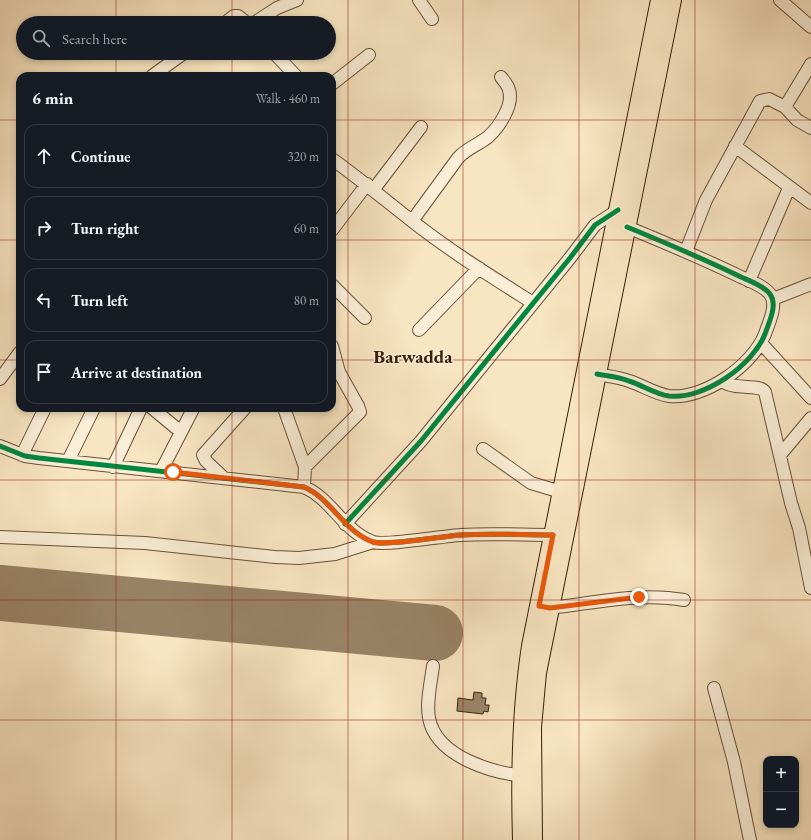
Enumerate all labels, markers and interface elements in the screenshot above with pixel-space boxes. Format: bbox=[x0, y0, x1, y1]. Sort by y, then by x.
search box bbox=[16, 16, 336, 60]
icon: search bbox=[30, 27, 52, 49]
text: Search here bbox=[62, 29, 127, 48]
text: 6 min bbox=[32, 87, 73, 109]
text: Walk · 460 m bbox=[256, 90, 320, 107]
icon: ahead bbox=[33, 145, 55, 167]
text: Continue bbox=[71, 147, 131, 166]
text: 320 m bbox=[288, 148, 319, 165]
icon: right bbox=[33, 217, 55, 239]
text: Turn right bbox=[71, 219, 139, 238]
text: 60 m bbox=[294, 220, 319, 237]
icon: left bbox=[33, 289, 55, 311]
text: Turn left bbox=[71, 291, 128, 310]
text: 80 m bbox=[294, 292, 319, 309]
district label: Barwadda bbox=[373, 344, 453, 369]
icon: arrive bbox=[33, 361, 55, 383]
text: Arrive at destination bbox=[71, 363, 202, 382]
route start bbox=[164, 463, 182, 481]
route end bbox=[630, 588, 648, 606]
map controls bbox=[763, 756, 799, 828]
button: + bbox=[763, 756, 799, 792]
button: − bbox=[763, 792, 799, 828]

